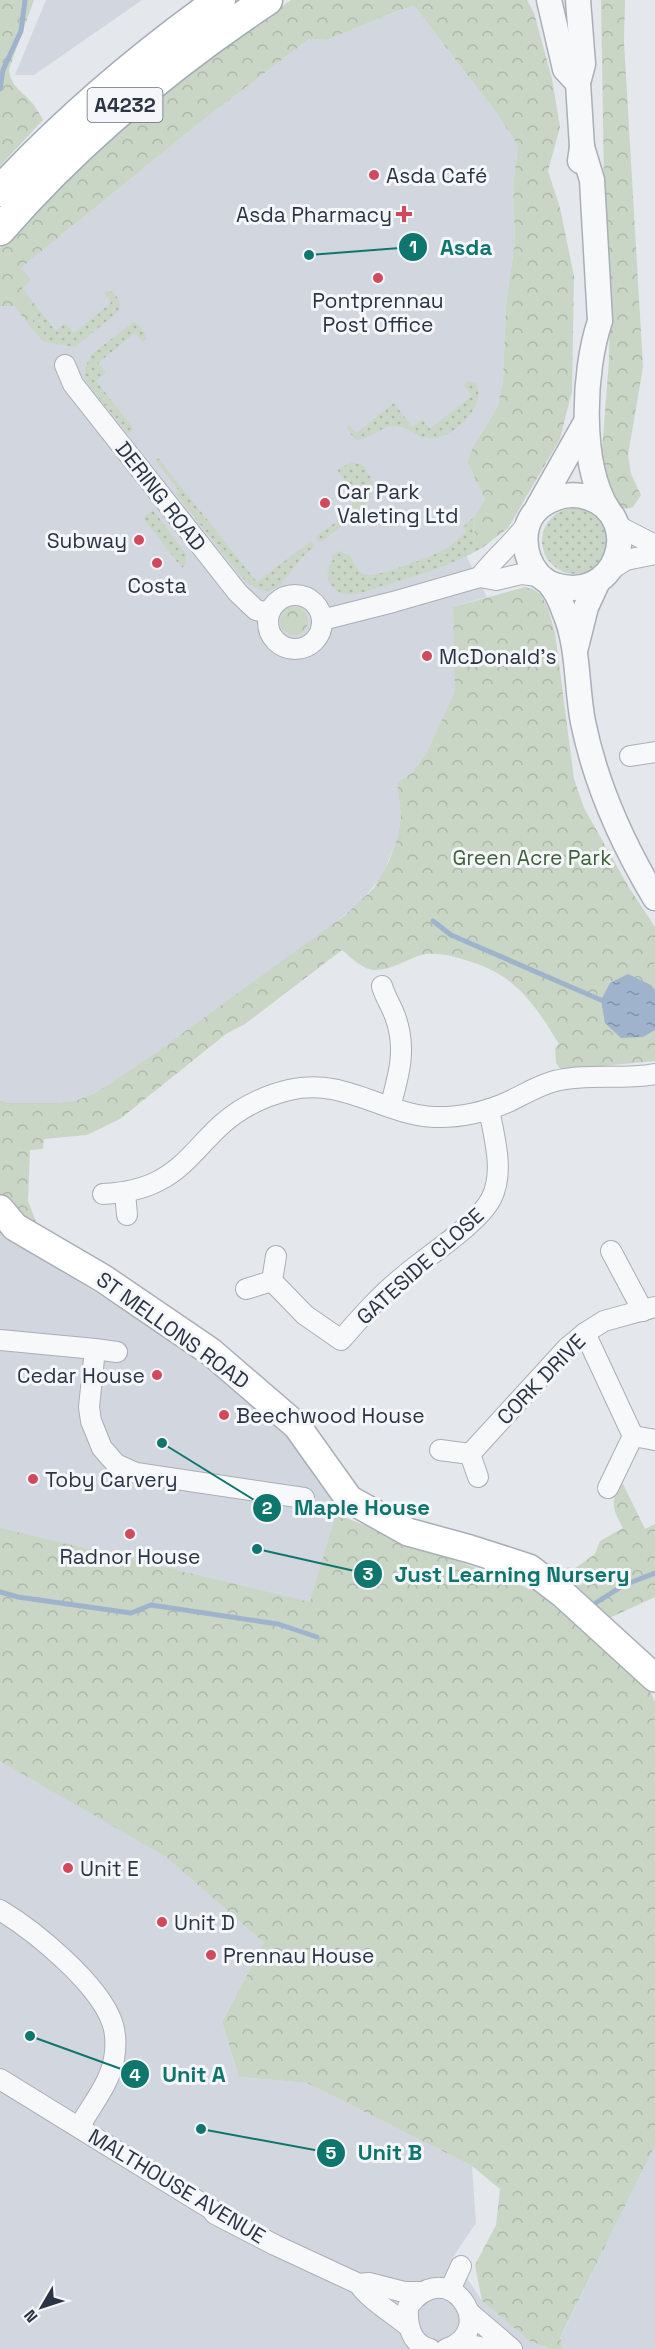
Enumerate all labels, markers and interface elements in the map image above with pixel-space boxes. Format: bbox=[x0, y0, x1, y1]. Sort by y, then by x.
road number: A4232 bbox=[88, 88, 162, 122]
place label: Asda Café bbox=[386, 162, 487, 189]
marker: Asda Café bbox=[367, 168, 381, 182]
place label: Asda Pharmacy bbox=[236, 201, 392, 228]
marker: Asda Pharmacy bbox=[397, 207, 411, 221]
callout: Asda bbox=[398, 227, 505, 267]
text: Asda bbox=[440, 233, 492, 261]
text: 1 bbox=[409, 235, 417, 258]
marker: Pontprennau Post Office bbox=[371, 271, 385, 285]
place label: Pontprennau Post Office bbox=[312, 287, 444, 338]
street label: DERING ROAD bbox=[110, 436, 212, 556]
place label: Car Park Valeting Ltd bbox=[337, 478, 458, 529]
marker: Car Park Valeting Ltd bbox=[318, 496, 332, 510]
place label: Subway bbox=[47, 527, 127, 554]
marker: Subway bbox=[132, 533, 146, 547]
marker: Costa bbox=[150, 556, 164, 570]
place label: Costa bbox=[128, 572, 186, 599]
place label: McDonald's bbox=[439, 643, 557, 670]
marker: McDonald's bbox=[420, 649, 434, 663]
park label: Green Acre Park bbox=[452, 844, 612, 871]
street label: GATESIDE CLOSE bbox=[351, 1202, 489, 1330]
street label: ST MELLONS ROAD bbox=[91, 1265, 255, 1395]
street label: CORK DRIVE bbox=[491, 1328, 591, 1430]
place label: Cedar House bbox=[17, 1362, 145, 1389]
marker: Cedar House bbox=[150, 1368, 164, 1382]
place label: Beechwood House bbox=[236, 1402, 425, 1429]
marker: Beechwood House bbox=[217, 1408, 231, 1422]
place label: Toby Carvery bbox=[45, 1466, 178, 1493]
marker: Toby Carvery bbox=[26, 1472, 40, 1486]
callout: Maple House bbox=[252, 1488, 442, 1528]
text: Maple House bbox=[294, 1493, 430, 1521]
text: 2 bbox=[262, 1496, 273, 1519]
marker: Radnor House bbox=[123, 1527, 137, 1541]
place label: Radnor House bbox=[60, 1543, 200, 1570]
callout: Just Learning Nursery bbox=[353, 1554, 642, 1594]
text: Just Learning Nursery bbox=[394, 1560, 630, 1588]
text: 3 bbox=[363, 1562, 374, 1585]
place label: Unit E bbox=[80, 1855, 139, 1882]
marker: Unit E bbox=[61, 1861, 75, 1875]
place label: Unit D bbox=[174, 1909, 235, 1936]
marker: Unit D bbox=[155, 1915, 169, 1929]
place label: Prennau House bbox=[223, 1942, 375, 1969]
marker: Prennau House bbox=[204, 1948, 218, 1962]
callout: Unit A bbox=[120, 2054, 238, 2094]
text: Unit A bbox=[162, 2060, 226, 2088]
text: 4 bbox=[129, 2063, 141, 2086]
street label: MALTHOUSE AVENUE bbox=[84, 2122, 270, 2250]
callout: Unit B bbox=[316, 2133, 434, 2173]
text: Unit B bbox=[358, 2138, 422, 2166]
text: 5 bbox=[326, 2141, 337, 2164]
north arrow bbox=[12, 2277, 72, 2337]
text: N bbox=[19, 2305, 42, 2327]

